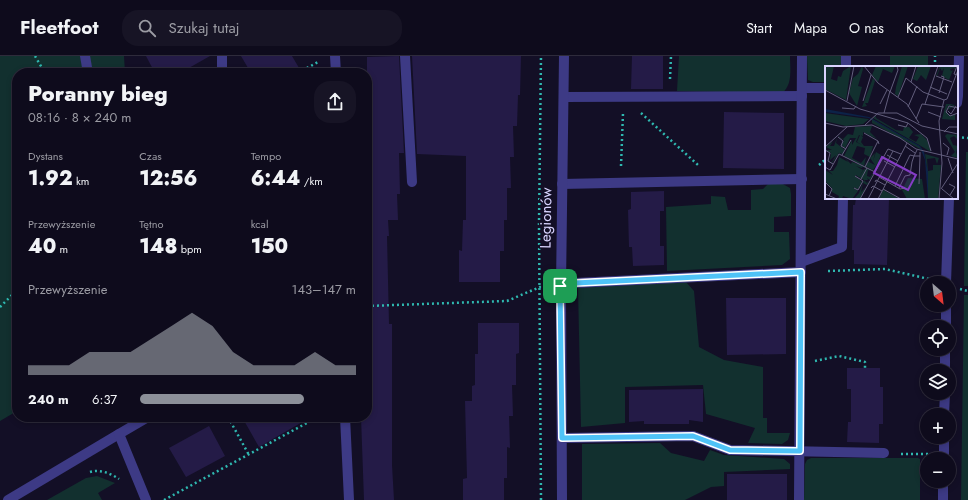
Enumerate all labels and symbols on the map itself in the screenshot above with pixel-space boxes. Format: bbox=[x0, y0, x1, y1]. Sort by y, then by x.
inset map bbox=[825, 66, 958, 199]
street label: Legionów bbox=[534, 186, 558, 249]
pin bbox=[543, 269, 577, 303]
north arrow bbox=[920, 276, 956, 312]

